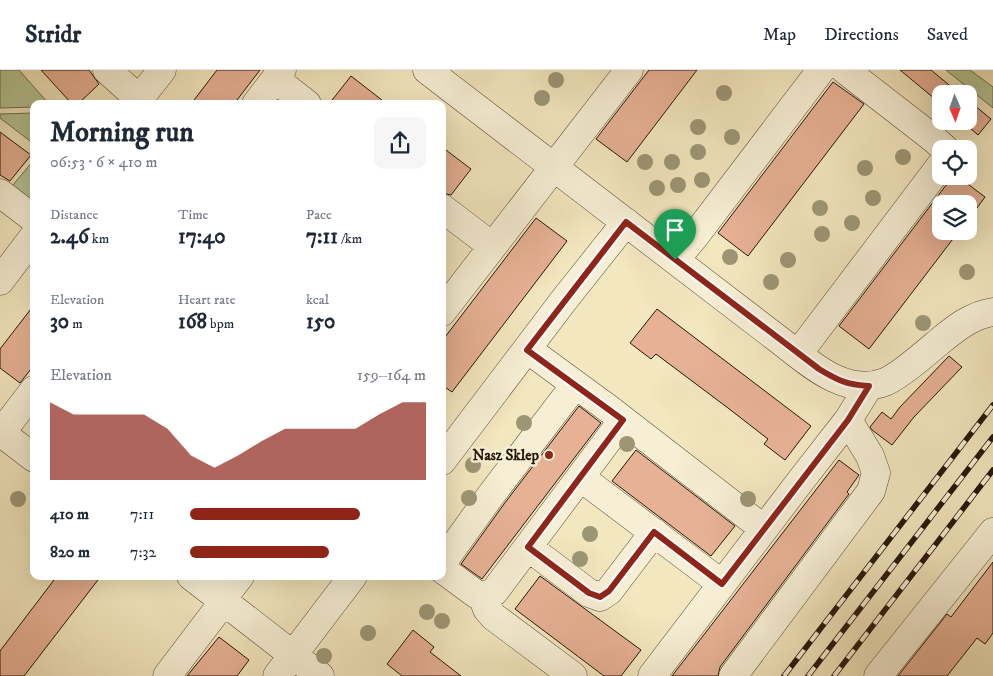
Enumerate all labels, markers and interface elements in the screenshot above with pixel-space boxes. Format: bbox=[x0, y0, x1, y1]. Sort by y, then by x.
text: Stridr bbox=[25, 20, 81, 50]
text: Map bbox=[763, 24, 796, 46]
text: Directions bbox=[824, 24, 899, 46]
text: Saved bbox=[927, 24, 968, 46]
north arrow bbox=[932, 85, 978, 130]
map controls bbox=[932, 85, 977, 240]
text: Morning run bbox=[50, 115, 194, 150]
button: share bbox=[374, 117, 426, 169]
button: locate bbox=[932, 140, 977, 185]
text: 06:53 · 6 × 410 m bbox=[50, 152, 158, 172]
button: layers bbox=[932, 195, 977, 240]
text: Distance bbox=[50, 206, 98, 224]
text: Time bbox=[178, 206, 208, 224]
text: Pace bbox=[306, 206, 332, 224]
pin bbox=[654, 209, 696, 260]
icon: arrive bbox=[661, 216, 689, 244]
text: 2.46 bbox=[50, 224, 89, 250]
text: 17:40 bbox=[178, 224, 226, 250]
text: 7:11 bbox=[306, 224, 338, 250]
text: km bbox=[89, 230, 109, 248]
text: /km bbox=[338, 230, 362, 248]
text: Elevation bbox=[50, 291, 104, 309]
text: Heart rate bbox=[178, 291, 235, 309]
text: kcal bbox=[306, 291, 329, 309]
text: 30 bbox=[50, 309, 69, 335]
text: 168 bbox=[178, 309, 207, 335]
text: 150 bbox=[306, 309, 335, 335]
text: m bbox=[69, 315, 83, 333]
text: bpm bbox=[207, 315, 234, 333]
text: Elevation bbox=[50, 365, 112, 385]
text: 159–164 m bbox=[357, 365, 426, 385]
place label: Nasz Sklep bbox=[472, 446, 539, 465]
marker: Nasz Sklep bbox=[543, 449, 555, 461]
text: 410 m bbox=[50, 504, 89, 524]
text: 7:11 bbox=[130, 504, 154, 524]
text: 820 m bbox=[50, 542, 90, 562]
text: 7:32 bbox=[130, 542, 156, 562]

